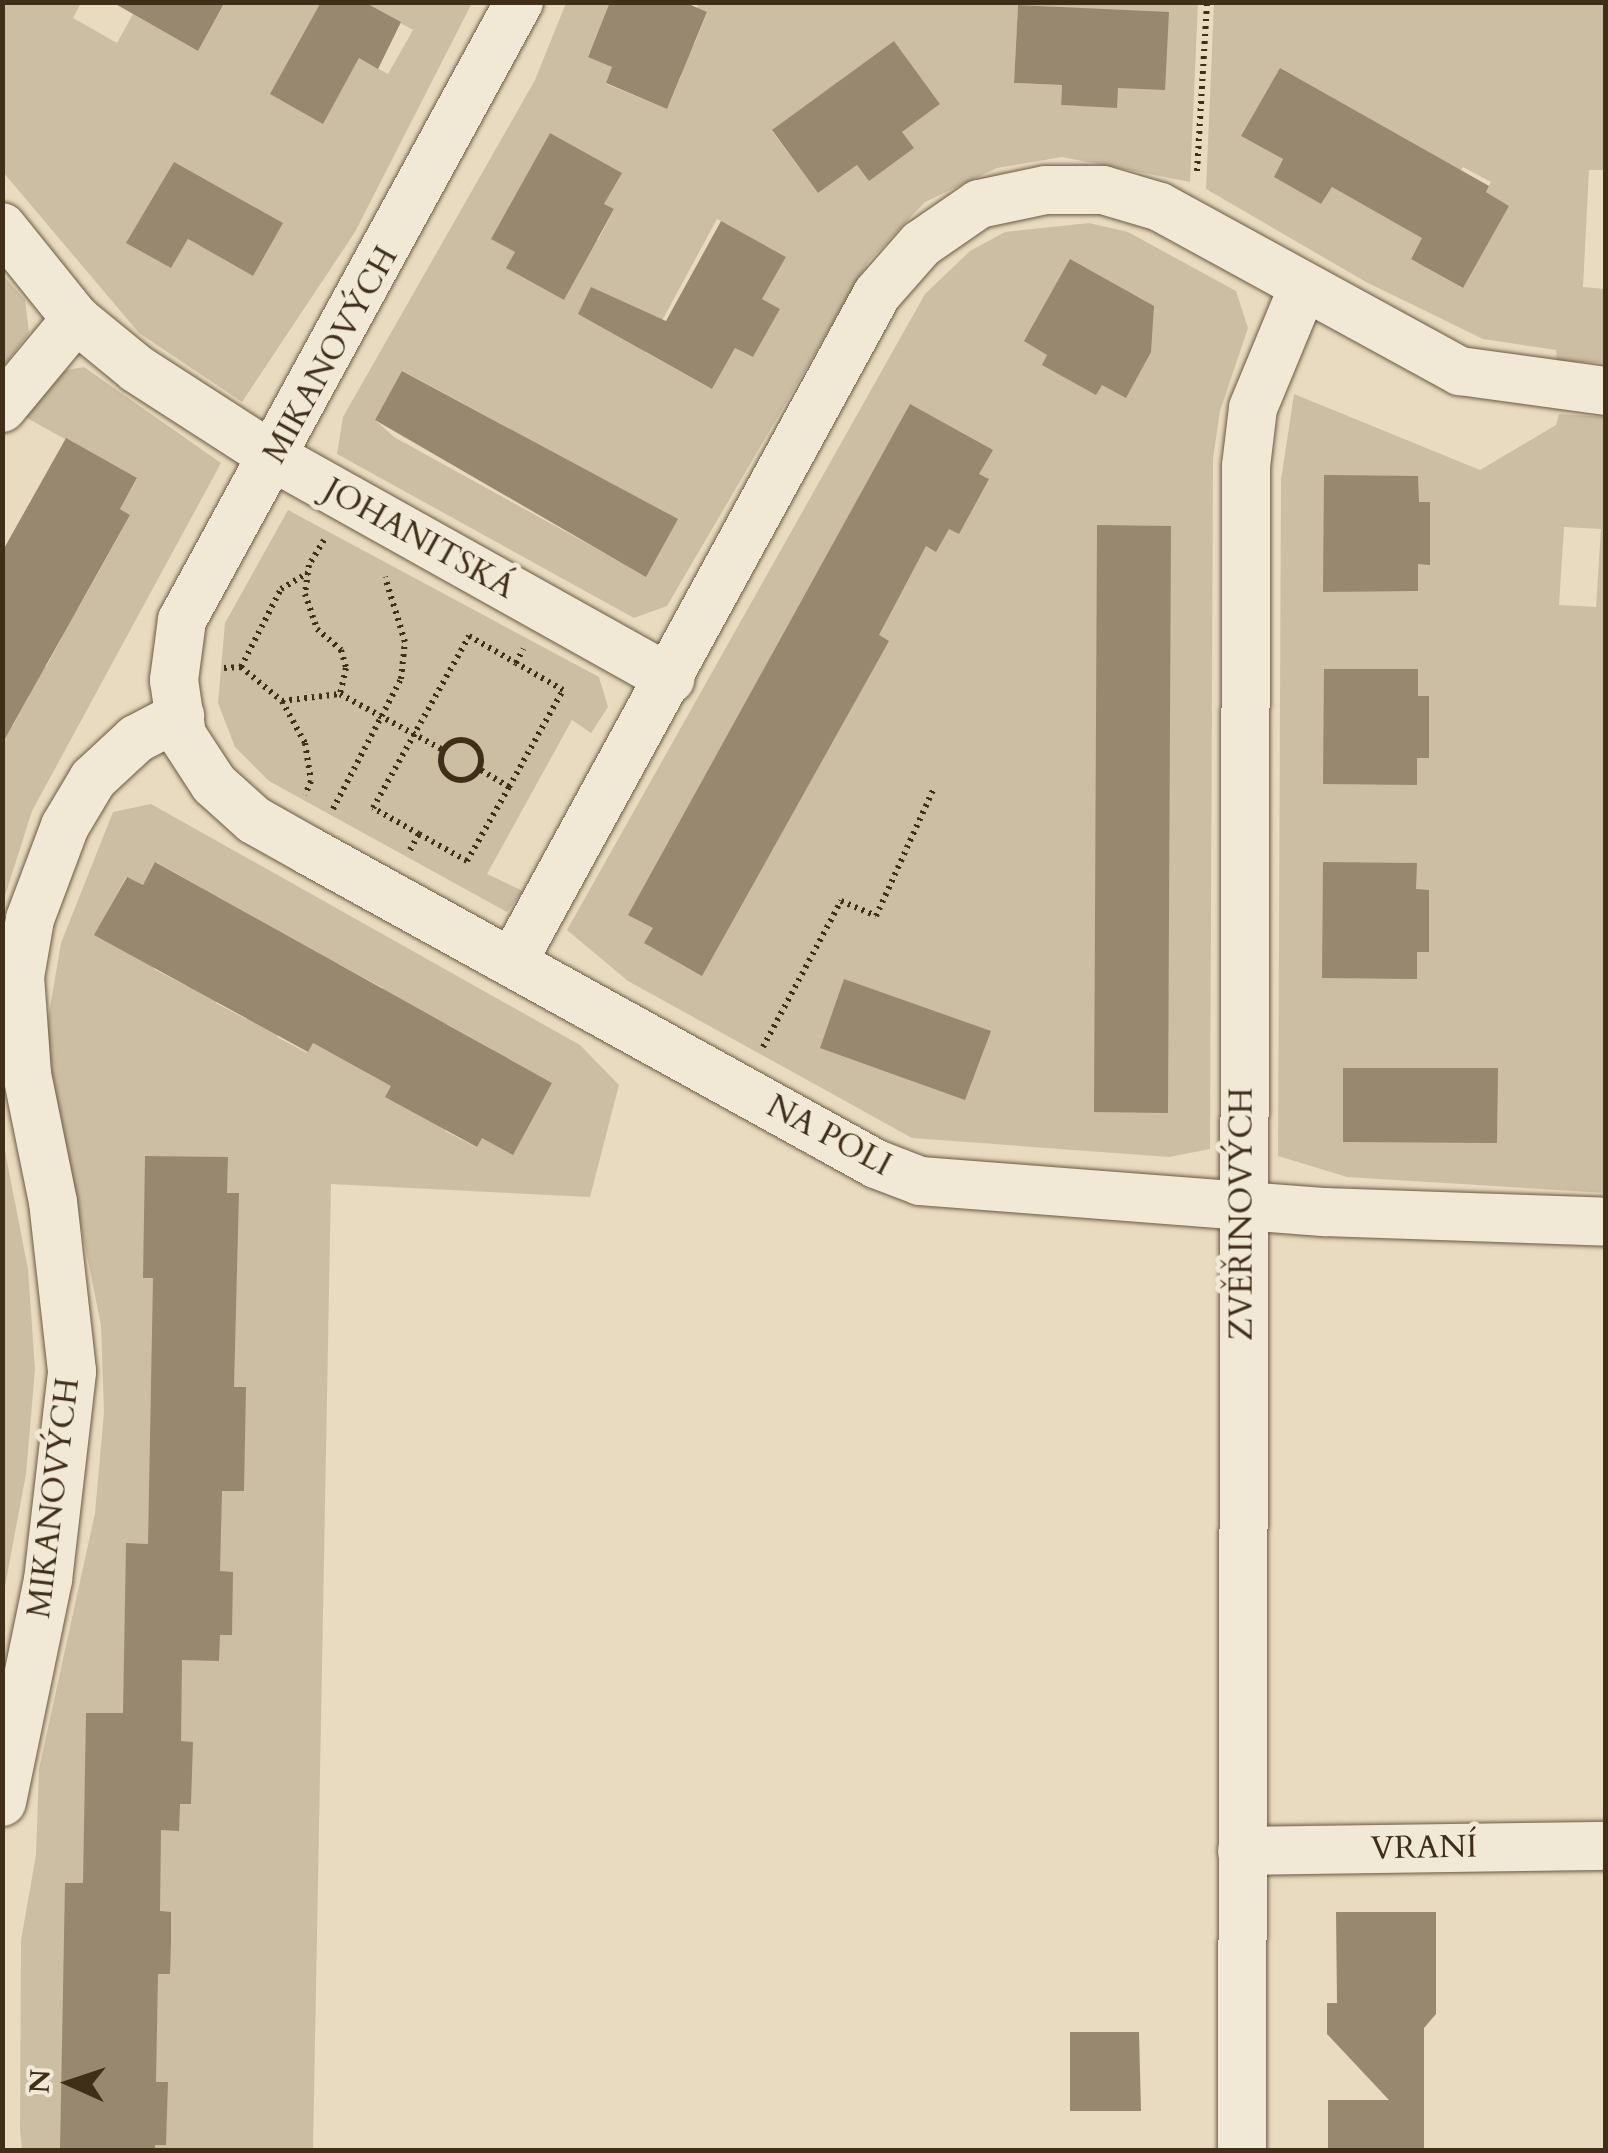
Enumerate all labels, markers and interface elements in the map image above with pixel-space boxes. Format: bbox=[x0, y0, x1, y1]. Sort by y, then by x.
street label: MIKANOVÝCH bbox=[256, 240, 406, 470]
street label: JOHANITSKÁ bbox=[317, 471, 521, 607]
street label: NA POLI bbox=[760, 1087, 898, 1185]
street label: ZVĚŘINOVÝCH bbox=[1223, 1087, 1261, 1341]
street label: MIKANOVÝCH bbox=[20, 1376, 88, 1620]
street label: VRANÍ bbox=[1370, 1828, 1478, 1868]
north arrow bbox=[20, 2033, 120, 2133]
text: N bbox=[20, 2068, 60, 2095]

